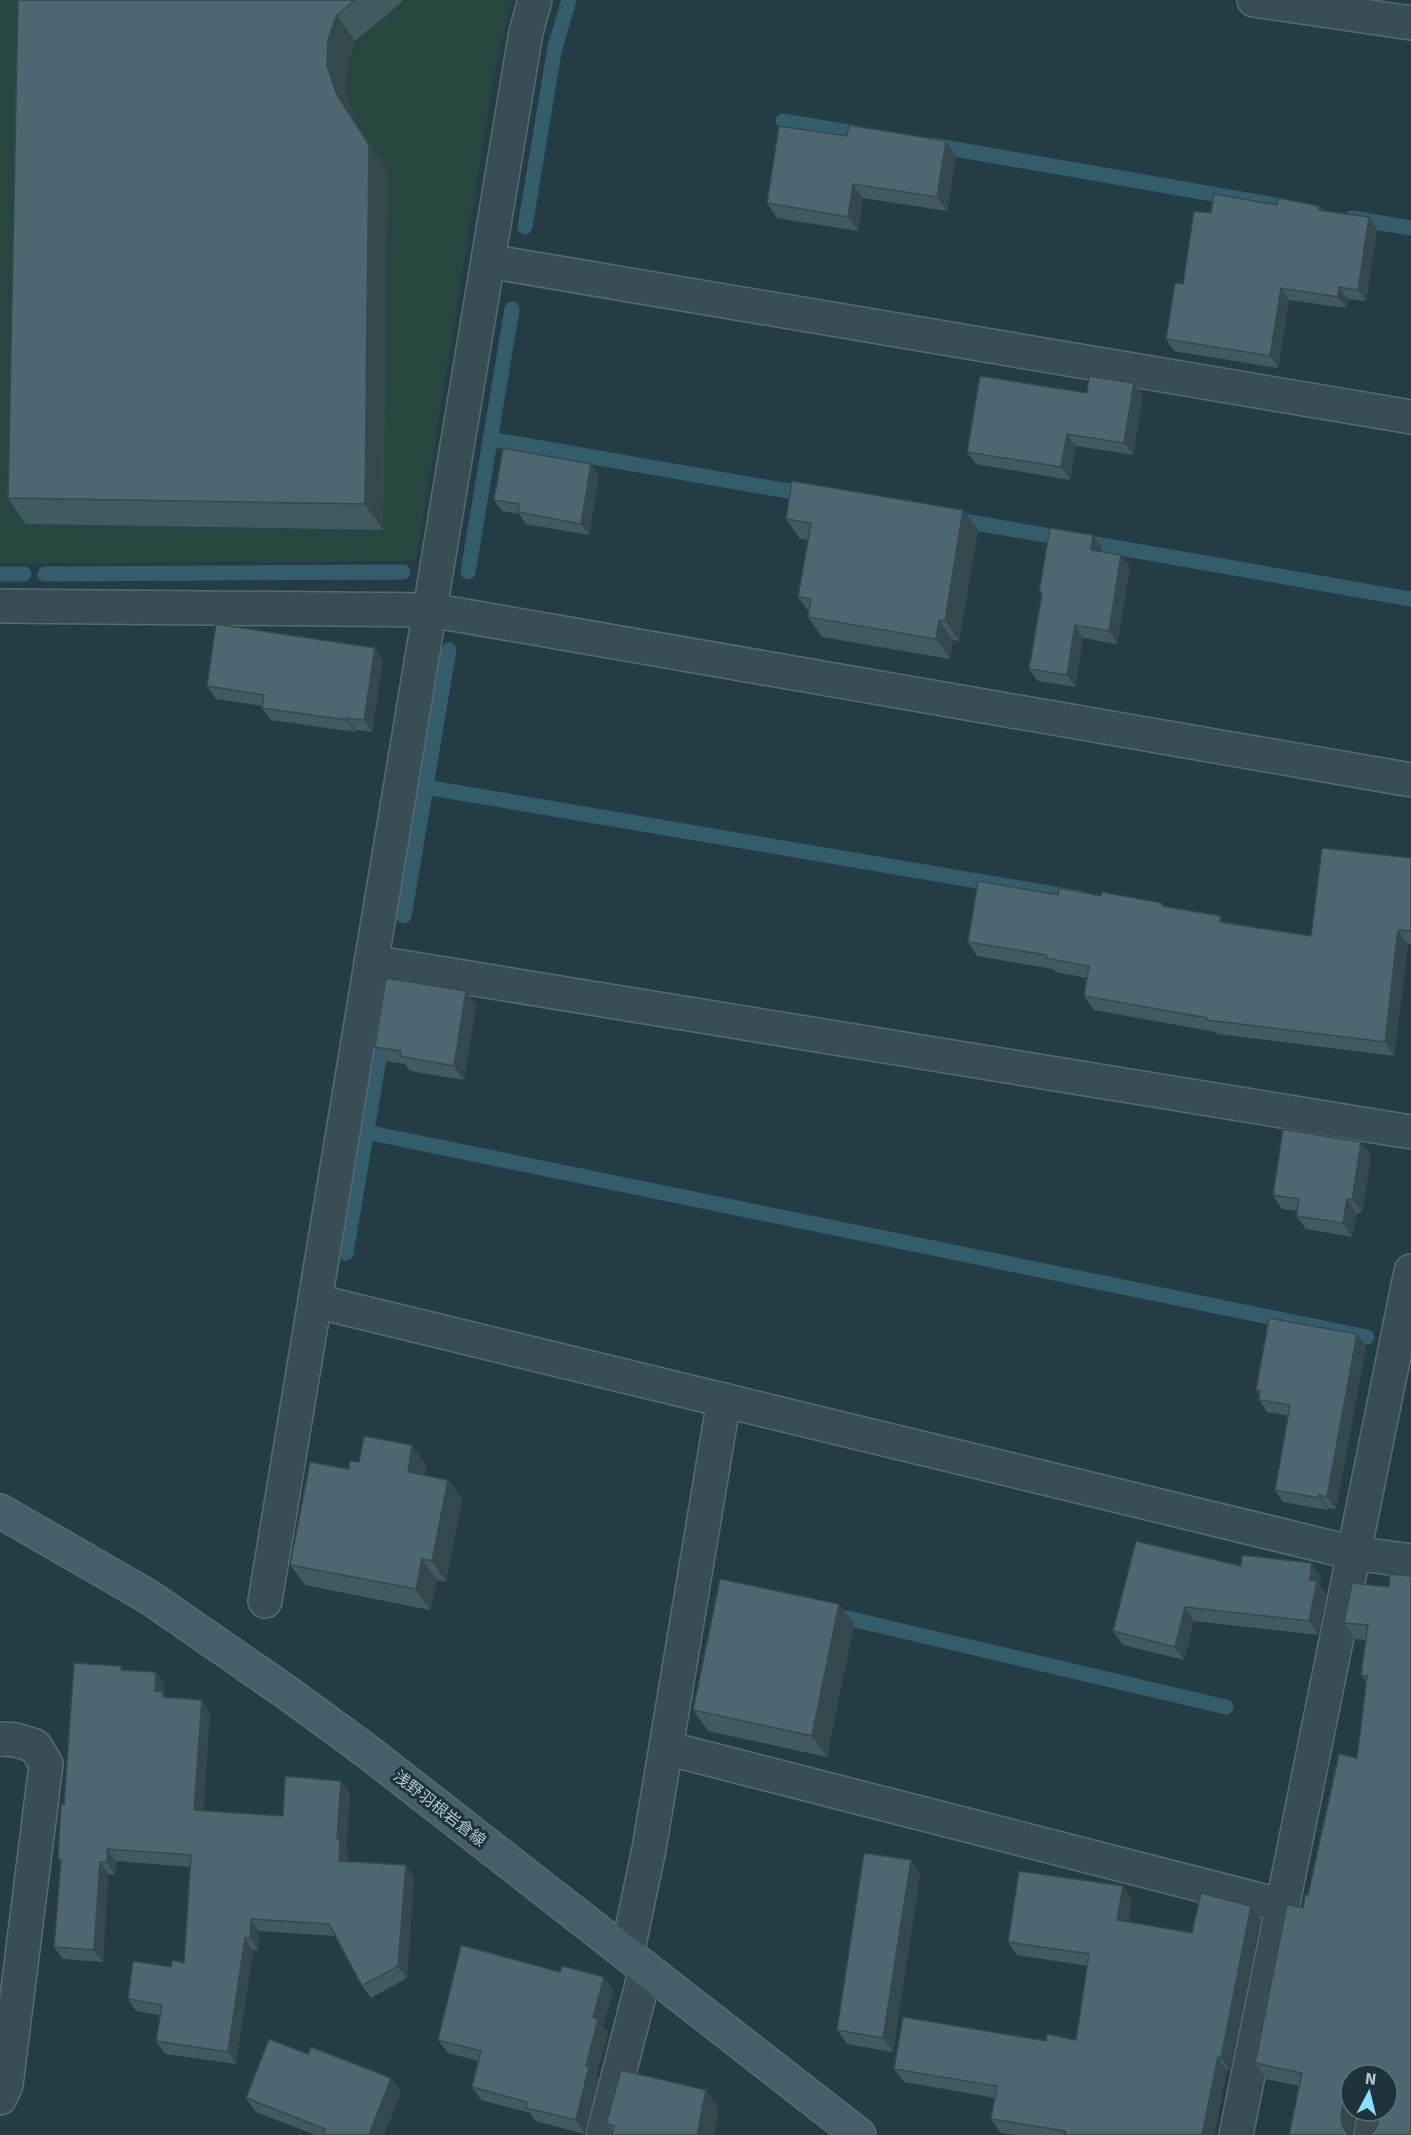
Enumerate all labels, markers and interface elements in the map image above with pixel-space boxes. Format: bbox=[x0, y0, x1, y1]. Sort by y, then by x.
street label: 浅野羽根岩倉線 bbox=[389, 1766, 490, 1851]
north arrow bbox=[1339, 2063, 1399, 2123]
text: N bbox=[1364, 2069, 1377, 2090]

